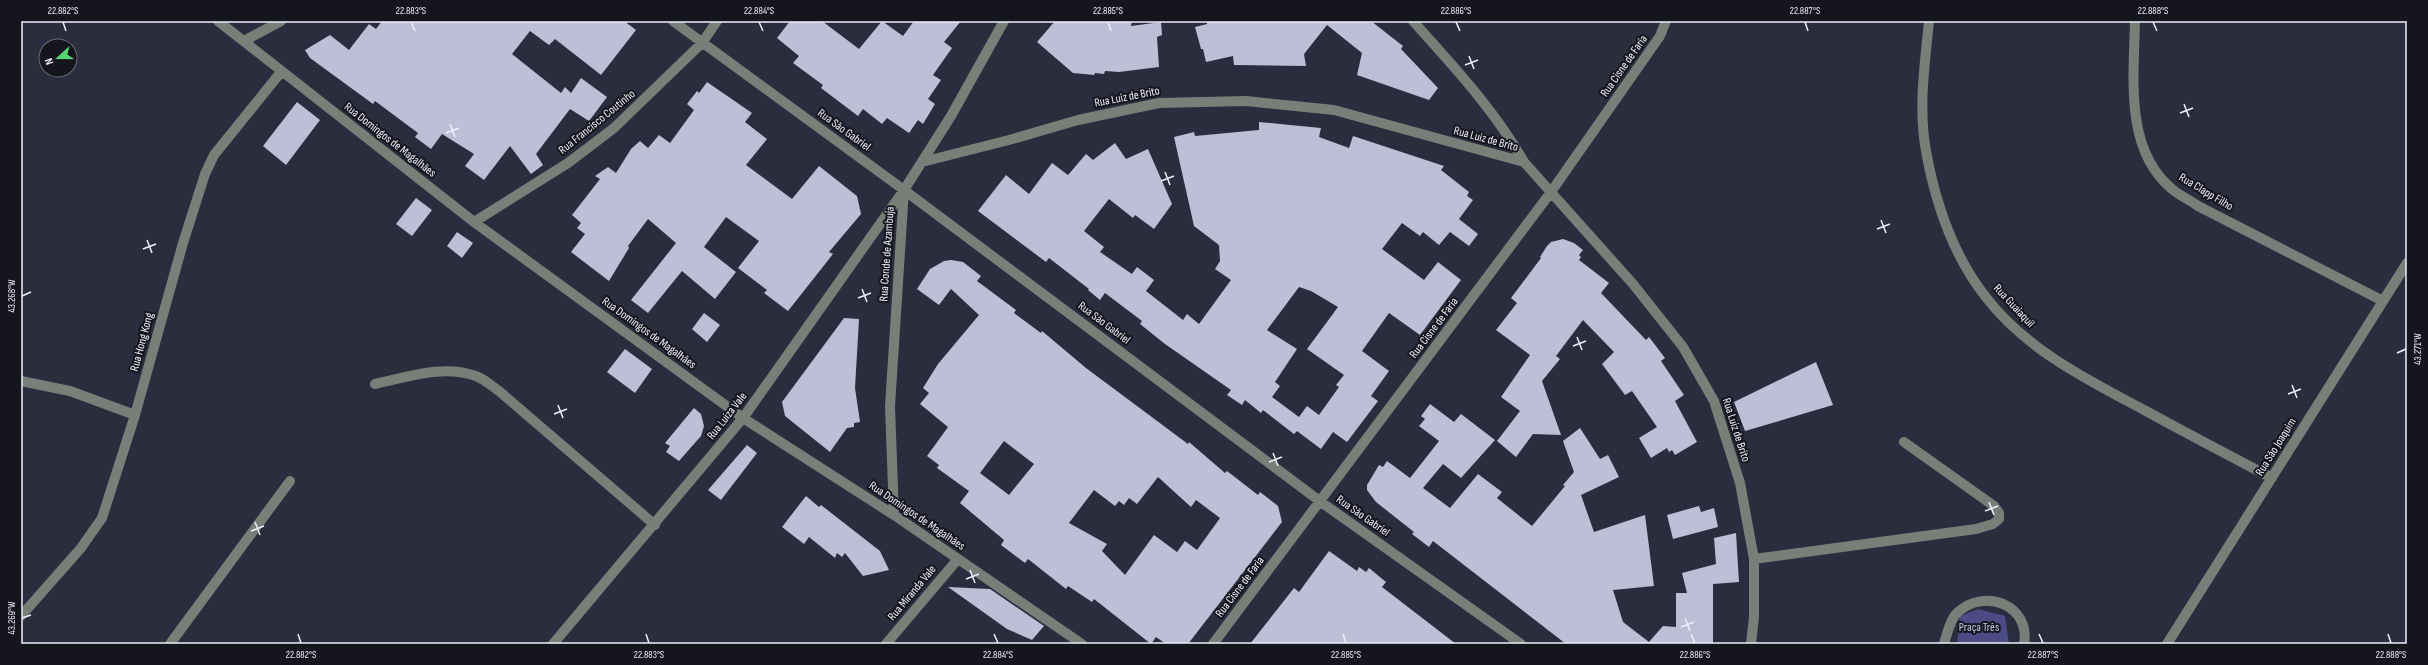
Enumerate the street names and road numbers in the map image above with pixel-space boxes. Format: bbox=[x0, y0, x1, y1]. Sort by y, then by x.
street label: Rua Cisne de Faria bbox=[1597, 32, 1651, 100]
street label: Rua Luiz de Brito bbox=[1093, 83, 1161, 111]
street label: Rua Francisco Coutinho bbox=[556, 86, 638, 158]
street label: Rua Domingos de Magalhães bbox=[341, 99, 439, 181]
street label: Rua São Gabriel bbox=[815, 106, 873, 154]
street label: Rua Luiz de Brito bbox=[1452, 123, 1520, 155]
street label: Rua Clapp Filho bbox=[2176, 170, 2236, 214]
street label: Rua Conde de Azambuja bbox=[876, 206, 898, 302]
street label: Rua Guaiaquil bbox=[1990, 281, 2038, 331]
street label: Rua Domingos de Magalhães bbox=[599, 294, 699, 372]
street label: Rua Cisne de Faria bbox=[1406, 294, 1462, 361]
street label: Rua São Gabriel bbox=[1075, 298, 1133, 348]
street label: Rua Hong Kong bbox=[127, 311, 157, 373]
street label: Rua Luiza Vale bbox=[704, 389, 750, 443]
street label: Rua Luiz de Brito bbox=[1719, 396, 1753, 464]
street label: Rua São Joaquim bbox=[2252, 415, 2300, 479]
street label: Rua Domingos de Magalhães bbox=[866, 478, 968, 554]
street label: Rua São Gabriel bbox=[1333, 492, 1393, 540]
street label: Rua Cisne de Faria bbox=[1212, 553, 1268, 620]
street label: Rua Miranda Vale bbox=[884, 562, 940, 624]

